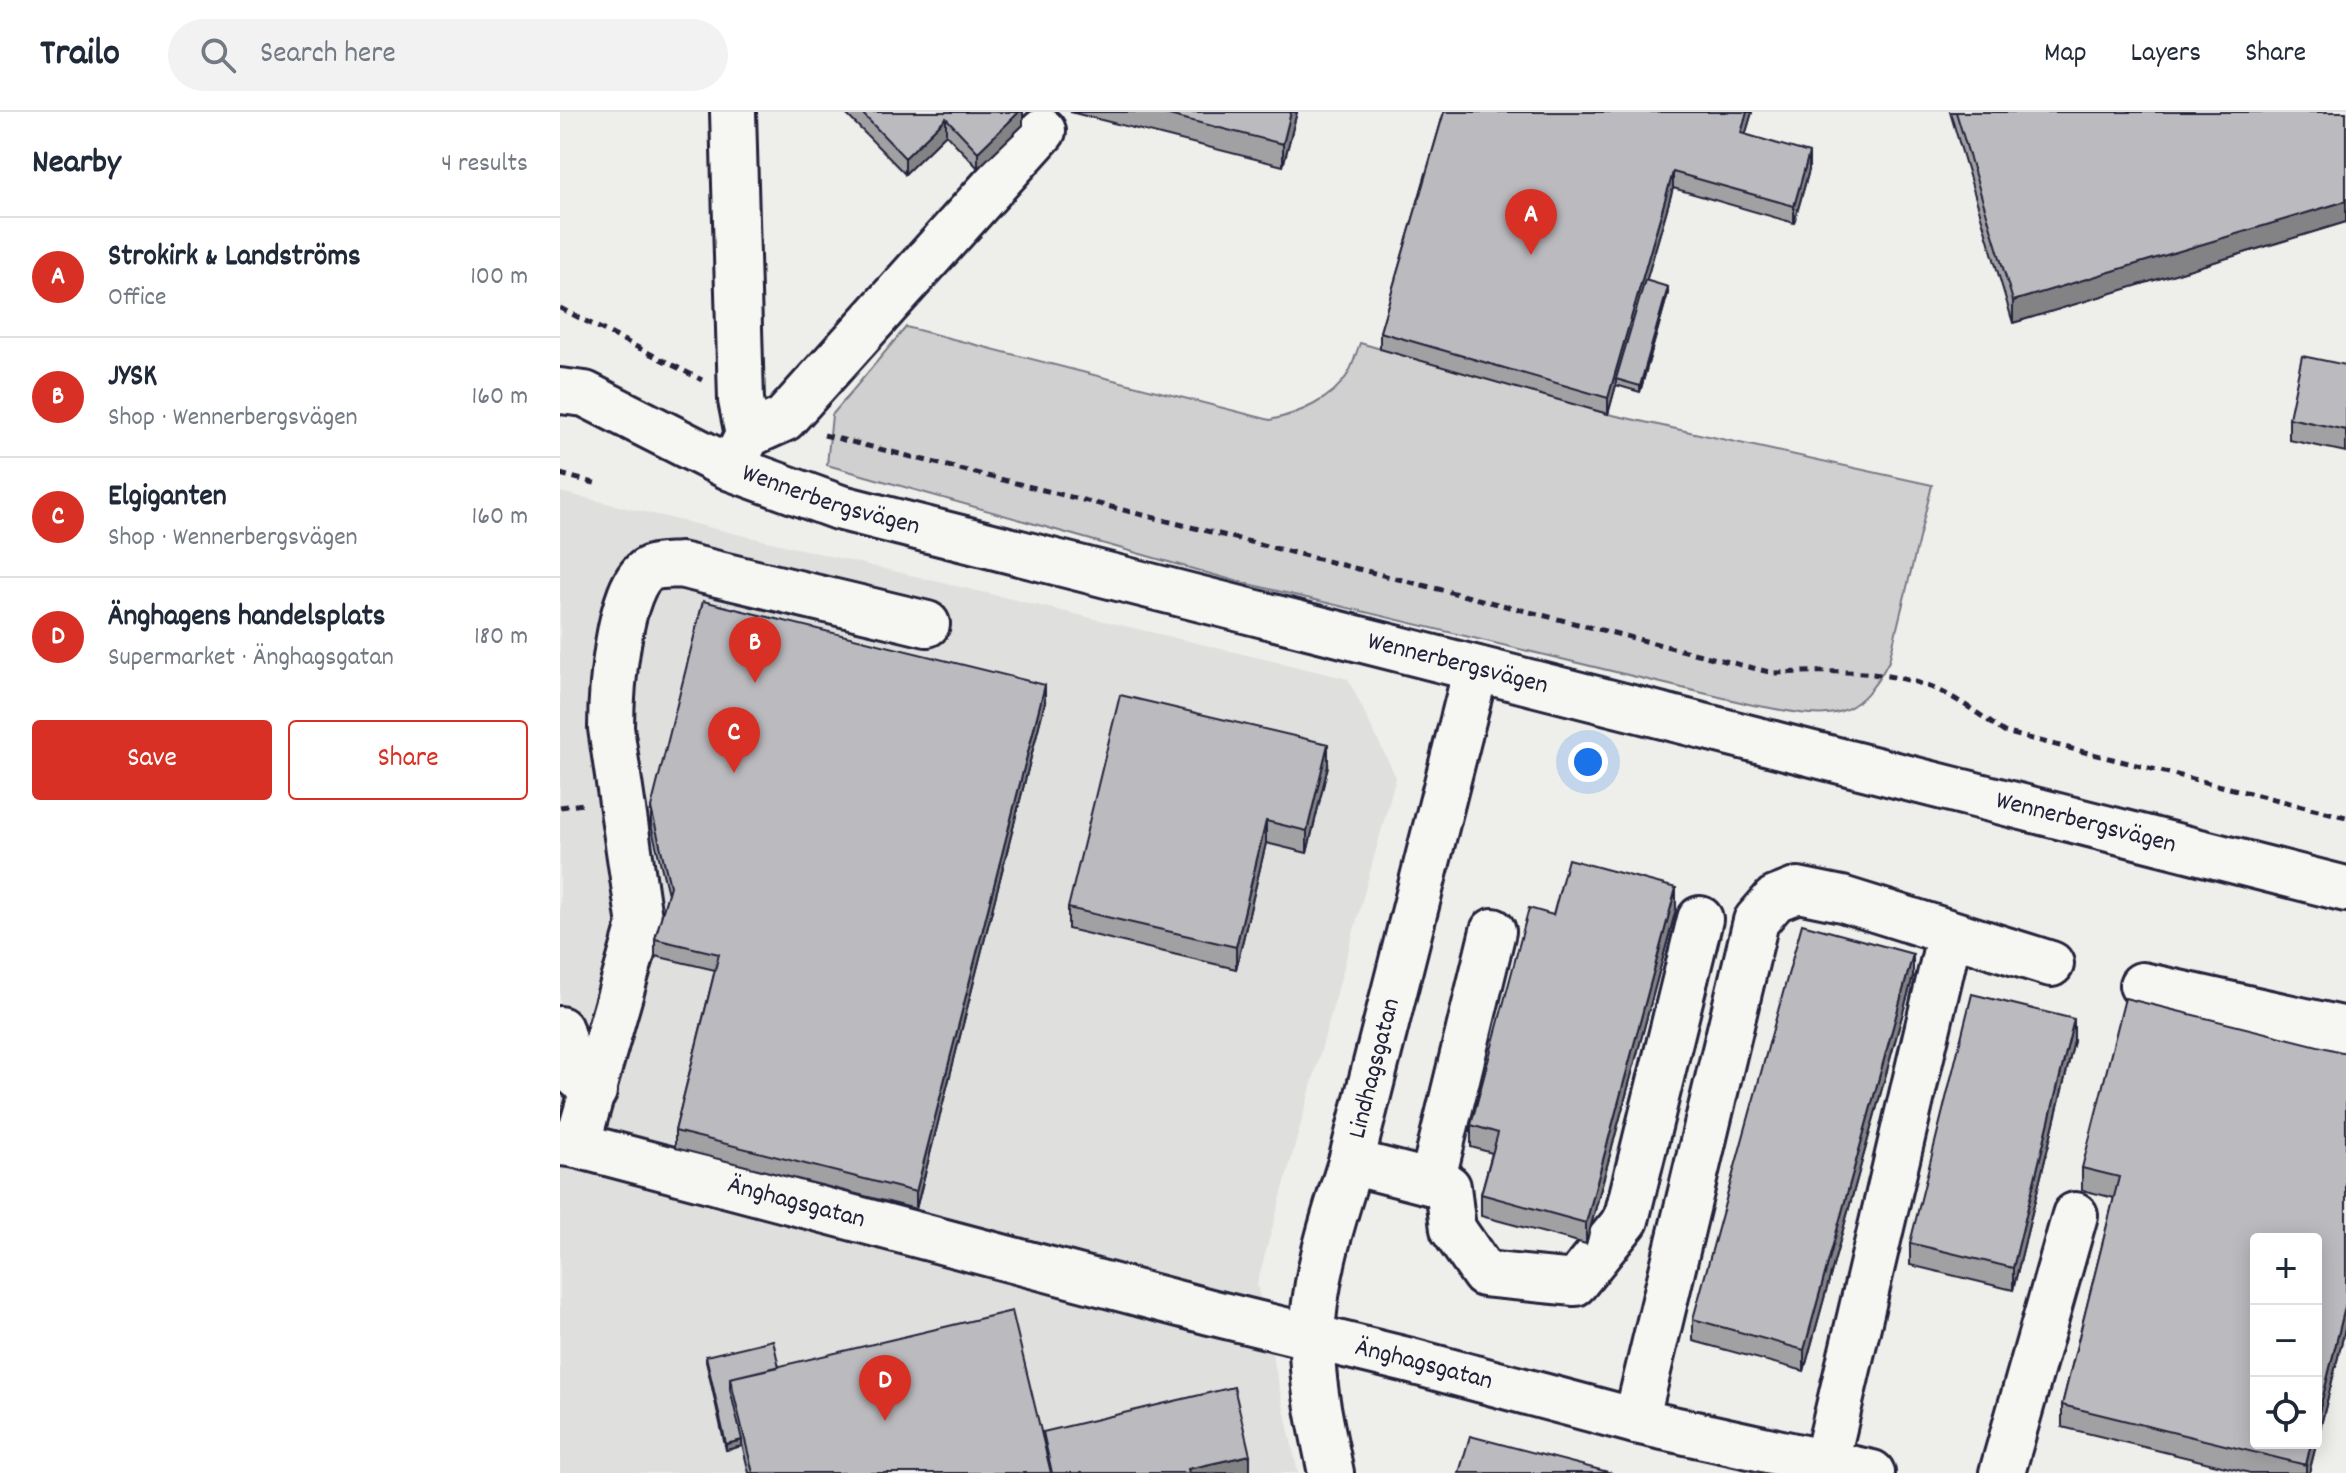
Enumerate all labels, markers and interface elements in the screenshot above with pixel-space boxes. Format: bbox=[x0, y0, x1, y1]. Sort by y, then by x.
search box bbox=[168, 19, 728, 91]
text: Trailo bbox=[40, 28, 120, 83]
icon: search bbox=[196, 33, 240, 77]
text: Search here bbox=[260, 34, 396, 77]
text: Map bbox=[2044, 35, 2087, 75]
text: Layers bbox=[2131, 35, 2201, 75]
text: Share bbox=[2245, 35, 2306, 75]
text: Nearby bbox=[32, 140, 121, 189]
text: 4 results bbox=[441, 146, 528, 183]
pin: A bbox=[1505, 189, 1557, 255]
text: Strokirk & Landströms bbox=[108, 237, 361, 280]
text: A bbox=[51, 259, 65, 296]
text: 100 m bbox=[470, 259, 528, 296]
text: Office bbox=[108, 280, 166, 317]
text: JYSK bbox=[108, 357, 157, 400]
text: B bbox=[52, 379, 64, 416]
text: 160 m bbox=[472, 379, 528, 416]
text: Shop · Wennerbergsvägen bbox=[108, 400, 358, 437]
street label: Wennerbergsvägen bbox=[737, 455, 924, 545]
text: Elgiganten bbox=[108, 477, 227, 520]
text: C bbox=[52, 499, 64, 536]
text: 160 m bbox=[472, 499, 528, 536]
text: Shop · Wennerbergsvägen bbox=[108, 520, 358, 557]
text: Änghagens handelsplats bbox=[108, 597, 385, 640]
pin: B bbox=[729, 617, 781, 683]
text: D bbox=[51, 619, 65, 656]
text: 180 m bbox=[474, 619, 528, 656]
street label: Wennerbergsvägen bbox=[1363, 623, 1552, 705]
text: Supermarket · Änghagsgatan bbox=[108, 640, 394, 677]
pin: C bbox=[708, 707, 760, 773]
button: Save bbox=[32, 720, 272, 800]
button: Share bbox=[288, 720, 528, 800]
your location bbox=[1568, 742, 1608, 782]
street label: Wennerbergsvägen bbox=[1992, 782, 2180, 864]
street label: Lindhagsgatan bbox=[1339, 994, 1410, 1143]
street label: Änghagsgatan bbox=[724, 1167, 869, 1239]
map controls bbox=[2250, 1233, 2322, 1449]
button: + bbox=[2250, 1233, 2322, 1305]
button: − bbox=[2250, 1305, 2322, 1377]
street label: Änghagsgatan bbox=[1351, 1330, 1497, 1400]
pin: D bbox=[859, 1355, 911, 1421]
button: locate bbox=[2250, 1377, 2322, 1449]

